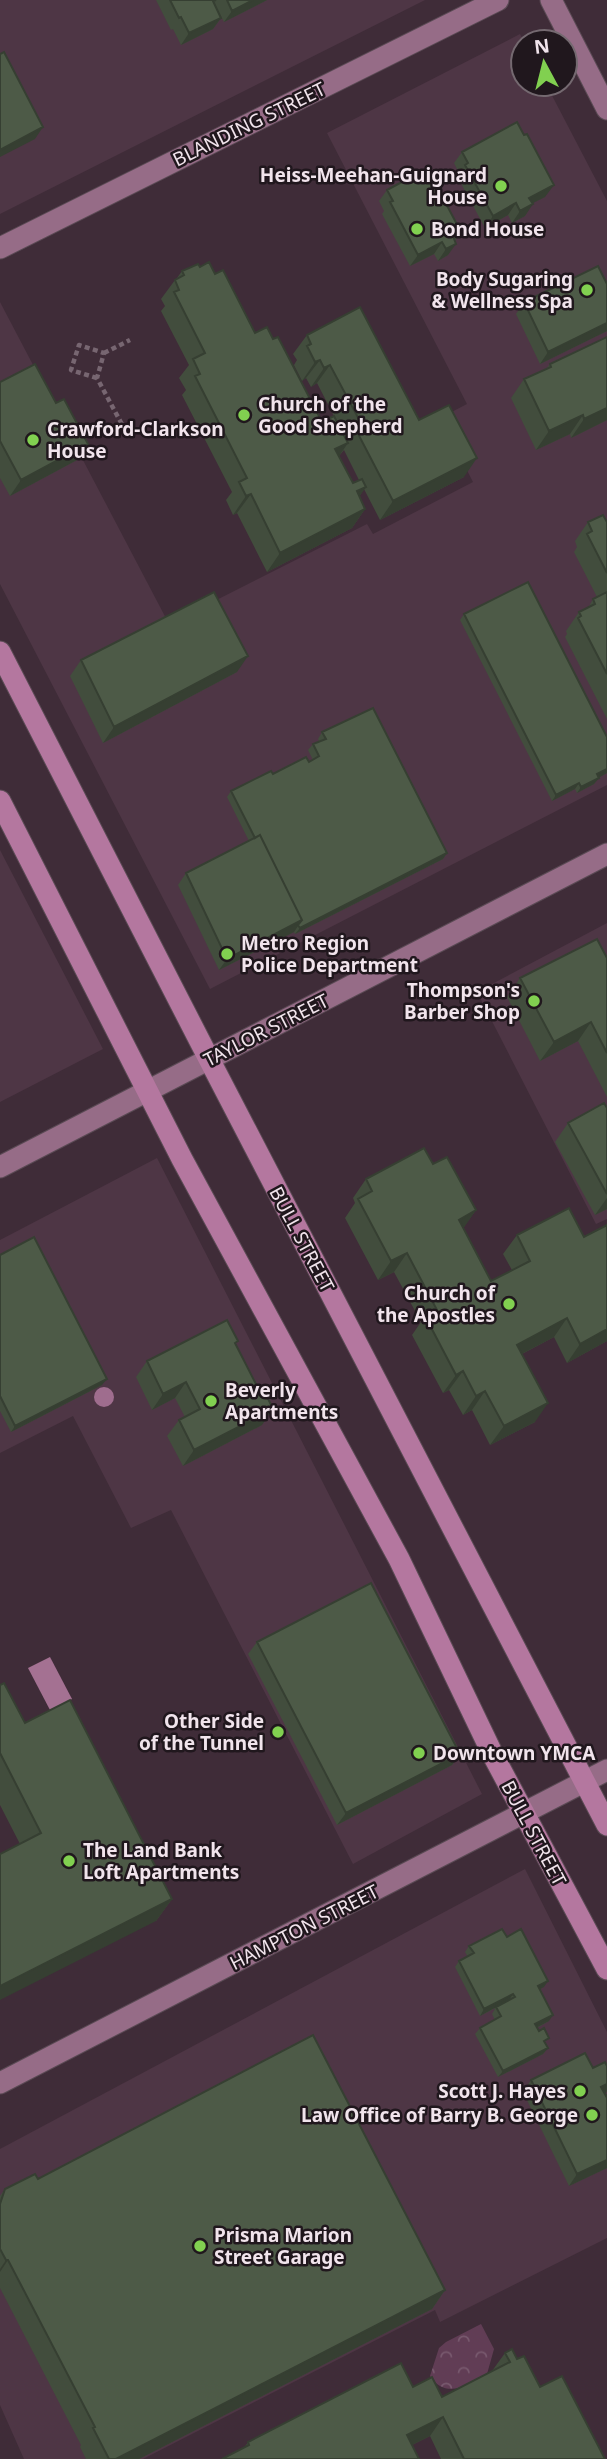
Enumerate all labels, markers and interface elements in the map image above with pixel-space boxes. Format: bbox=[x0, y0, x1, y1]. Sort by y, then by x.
north arrow bbox=[509, 28, 579, 98]
text: N bbox=[533, 32, 551, 60]
street label: BLANDING STREET bbox=[168, 76, 330, 172]
place label: Heiss-Meehan-Guignard House bbox=[260, 162, 487, 210]
marker: Heiss-Meehan-Guignard House bbox=[493, 178, 509, 194]
place label: Bond House bbox=[431, 216, 544, 242]
marker: Bond House bbox=[409, 221, 425, 237]
place label: Body Sugaring & Wellness Spa bbox=[432, 266, 573, 314]
marker: Body Sugaring & Wellness Spa bbox=[579, 282, 595, 298]
place label: Church of the Good Shepherd bbox=[258, 391, 402, 439]
marker: Church of the Good Shepherd bbox=[236, 407, 252, 423]
place label: Crawford-Clarkson House bbox=[47, 416, 224, 464]
marker: Crawford-Clarkson House bbox=[25, 432, 41, 448]
place label: Metro Region Police Department bbox=[241, 930, 418, 978]
marker: Metro Region Police Department bbox=[219, 946, 235, 962]
place label: Thompson's Barber Shop bbox=[404, 977, 520, 1025]
street label: TAYLOR STREET bbox=[199, 987, 333, 1073]
marker: Thompson's Barber Shop bbox=[526, 993, 542, 1009]
street label: BULL STREET bbox=[263, 1182, 341, 1297]
place label: Church of the Apostles bbox=[377, 1280, 497, 1328]
marker: Church of the Apostles bbox=[501, 1296, 517, 1312]
place label: Beverly Apartments bbox=[225, 1377, 338, 1425]
marker: Beverly Apartments bbox=[203, 1393, 219, 1409]
place label: Other Side of the Tunnel bbox=[139, 1708, 264, 1756]
marker: Other Side of the Tunnel bbox=[270, 1724, 286, 1740]
place label: Downtown YMCA bbox=[433, 1740, 596, 1766]
marker: Downtown YMCA bbox=[411, 1745, 427, 1761]
street label: BULL STREET bbox=[495, 1776, 573, 1891]
place label: The Land Bank Loft Apartments bbox=[83, 1837, 239, 1885]
marker: The Land Bank Loft Apartments bbox=[61, 1853, 77, 1869]
street label: HAMPTON STREET bbox=[225, 1878, 383, 1976]
place label: Scott J. Hayes bbox=[438, 2078, 566, 2104]
marker: Scott J. Hayes bbox=[572, 2083, 588, 2099]
place label: Law Office of Barry B. George bbox=[301, 2102, 578, 2128]
marker: Law Office of Barry B. George bbox=[584, 2107, 600, 2123]
place label: Prisma Marion Street Garage bbox=[214, 2222, 352, 2270]
marker: Prisma Marion Street Garage bbox=[192, 2238, 208, 2254]

